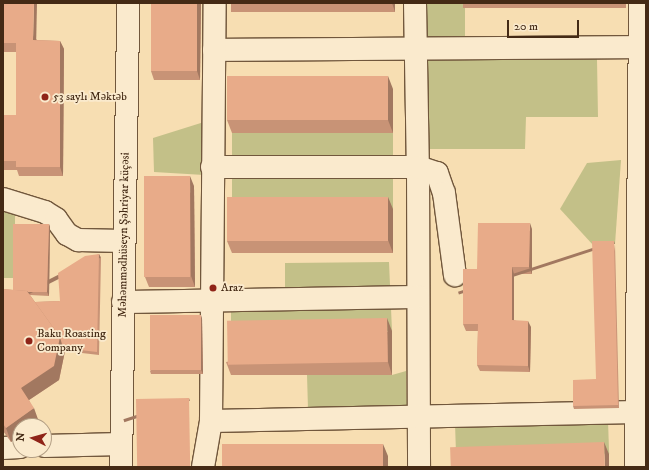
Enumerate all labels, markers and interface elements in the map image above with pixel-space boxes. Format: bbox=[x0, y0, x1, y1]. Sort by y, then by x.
scale bar bbox=[509, 12, 581, 38]
text: 20 m bbox=[514, 19, 538, 34]
place label: 53 saylı Məktəb bbox=[53, 90, 127, 104]
marker: 53 saylı Məktəb bbox=[40, 92, 50, 102]
street label: Məhəmmədhüseyn Şəhriyar küçəsi bbox=[115, 152, 133, 318]
place label: Araz bbox=[221, 281, 243, 295]
marker: Araz bbox=[208, 283, 218, 293]
place label: Baku Roasting Company bbox=[37, 327, 106, 355]
marker: Baku Roasting Company bbox=[24, 336, 34, 346]
north arrow bbox=[12, 418, 52, 458]
text: N bbox=[14, 432, 28, 442]

